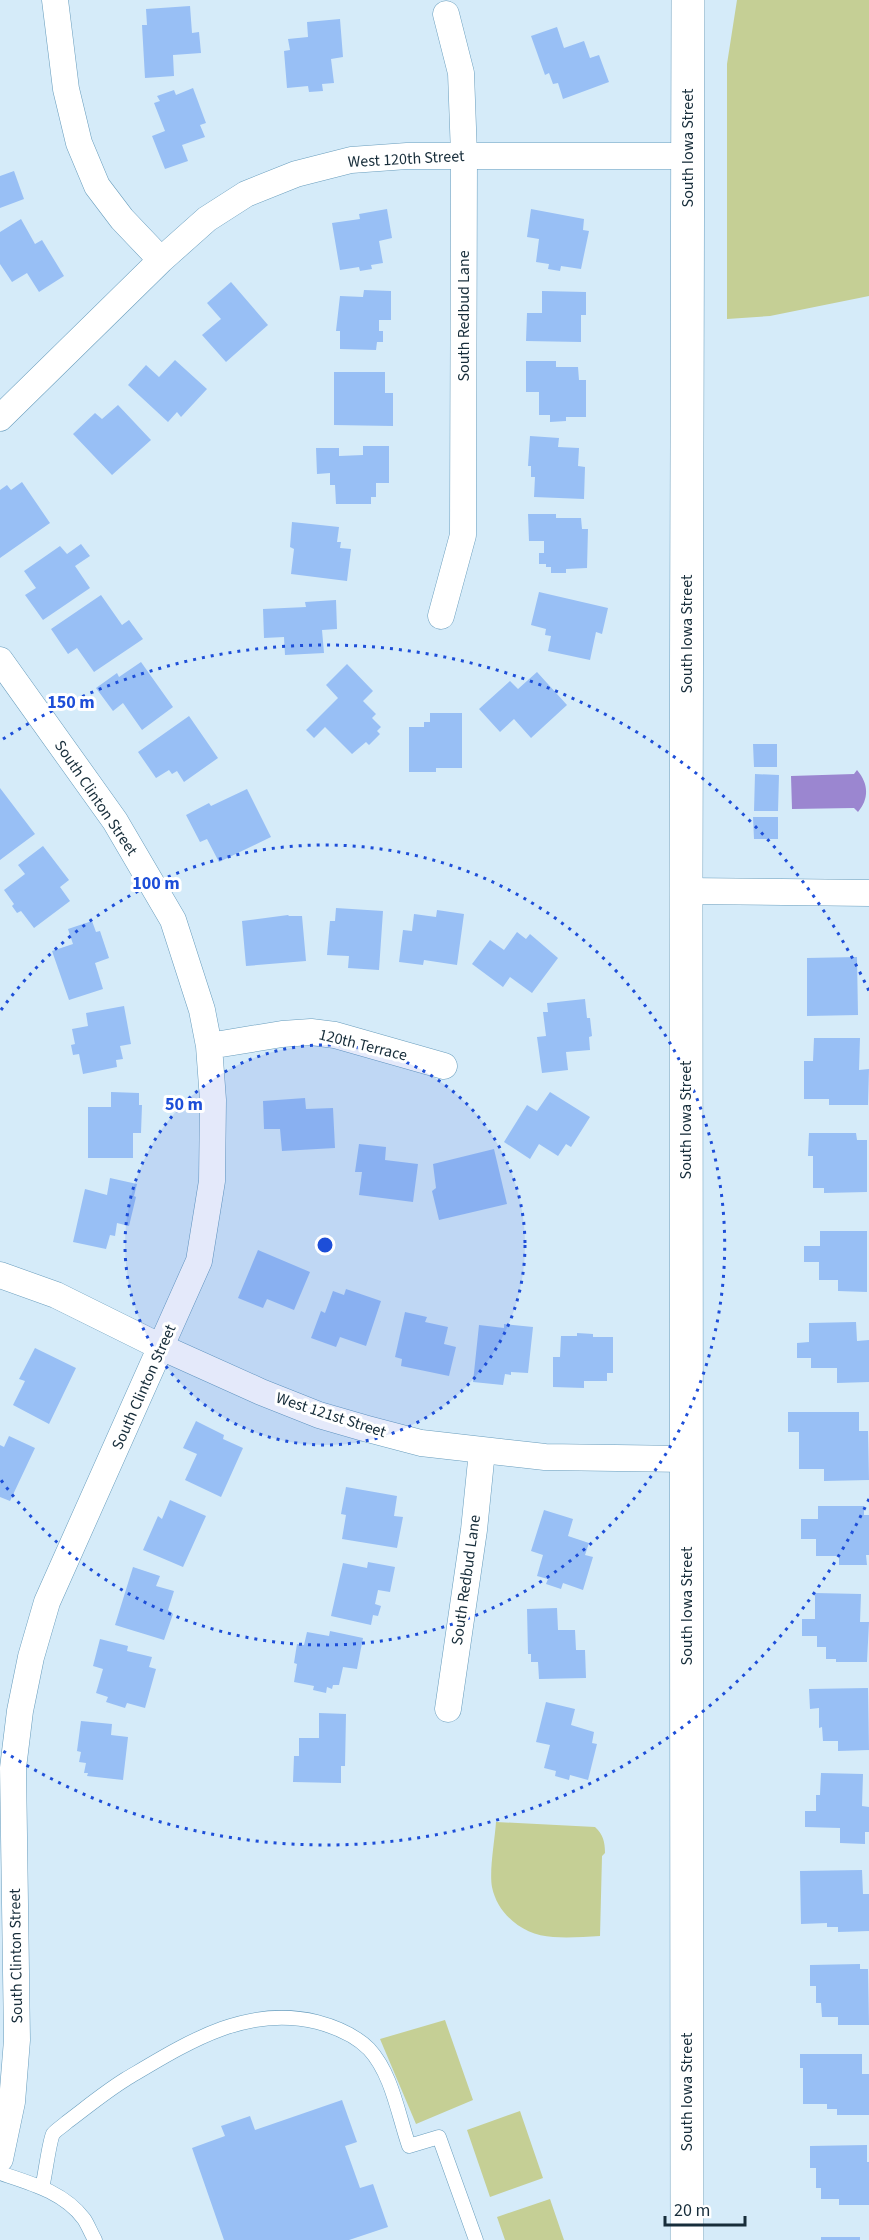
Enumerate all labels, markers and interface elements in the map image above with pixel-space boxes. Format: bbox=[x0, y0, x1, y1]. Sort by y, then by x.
street label: South Iowa Street bbox=[677, 88, 699, 207]
street label: West 120th Street bbox=[347, 145, 465, 173]
street label: South Redbud Lane bbox=[453, 250, 475, 382]
street label: South Iowa Street bbox=[676, 574, 698, 693]
text: 150 m bbox=[47, 690, 95, 715]
street label: South Clinton Street bbox=[49, 736, 143, 861]
text: 100 m bbox=[132, 871, 180, 896]
street label: 120th Terrace bbox=[317, 1023, 410, 1067]
street label: South Iowa Street bbox=[675, 1060, 697, 1179]
text: 50 m bbox=[165, 1092, 203, 1117]
centre of rings bbox=[315, 1235, 335, 1255]
street label: South Clinton Street bbox=[106, 1320, 182, 1453]
street label: West 121st Street bbox=[273, 1387, 389, 1443]
street label: South Redbud Lane bbox=[446, 1513, 486, 1646]
street label: South Iowa Street bbox=[676, 1546, 698, 1665]
street label: South Clinton Street bbox=[4, 1888, 28, 2024]
street label: South Iowa Street bbox=[676, 2032, 698, 2151]
scale bar bbox=[665, 2189, 744, 2227]
text: 20 m bbox=[674, 2198, 710, 2223]

